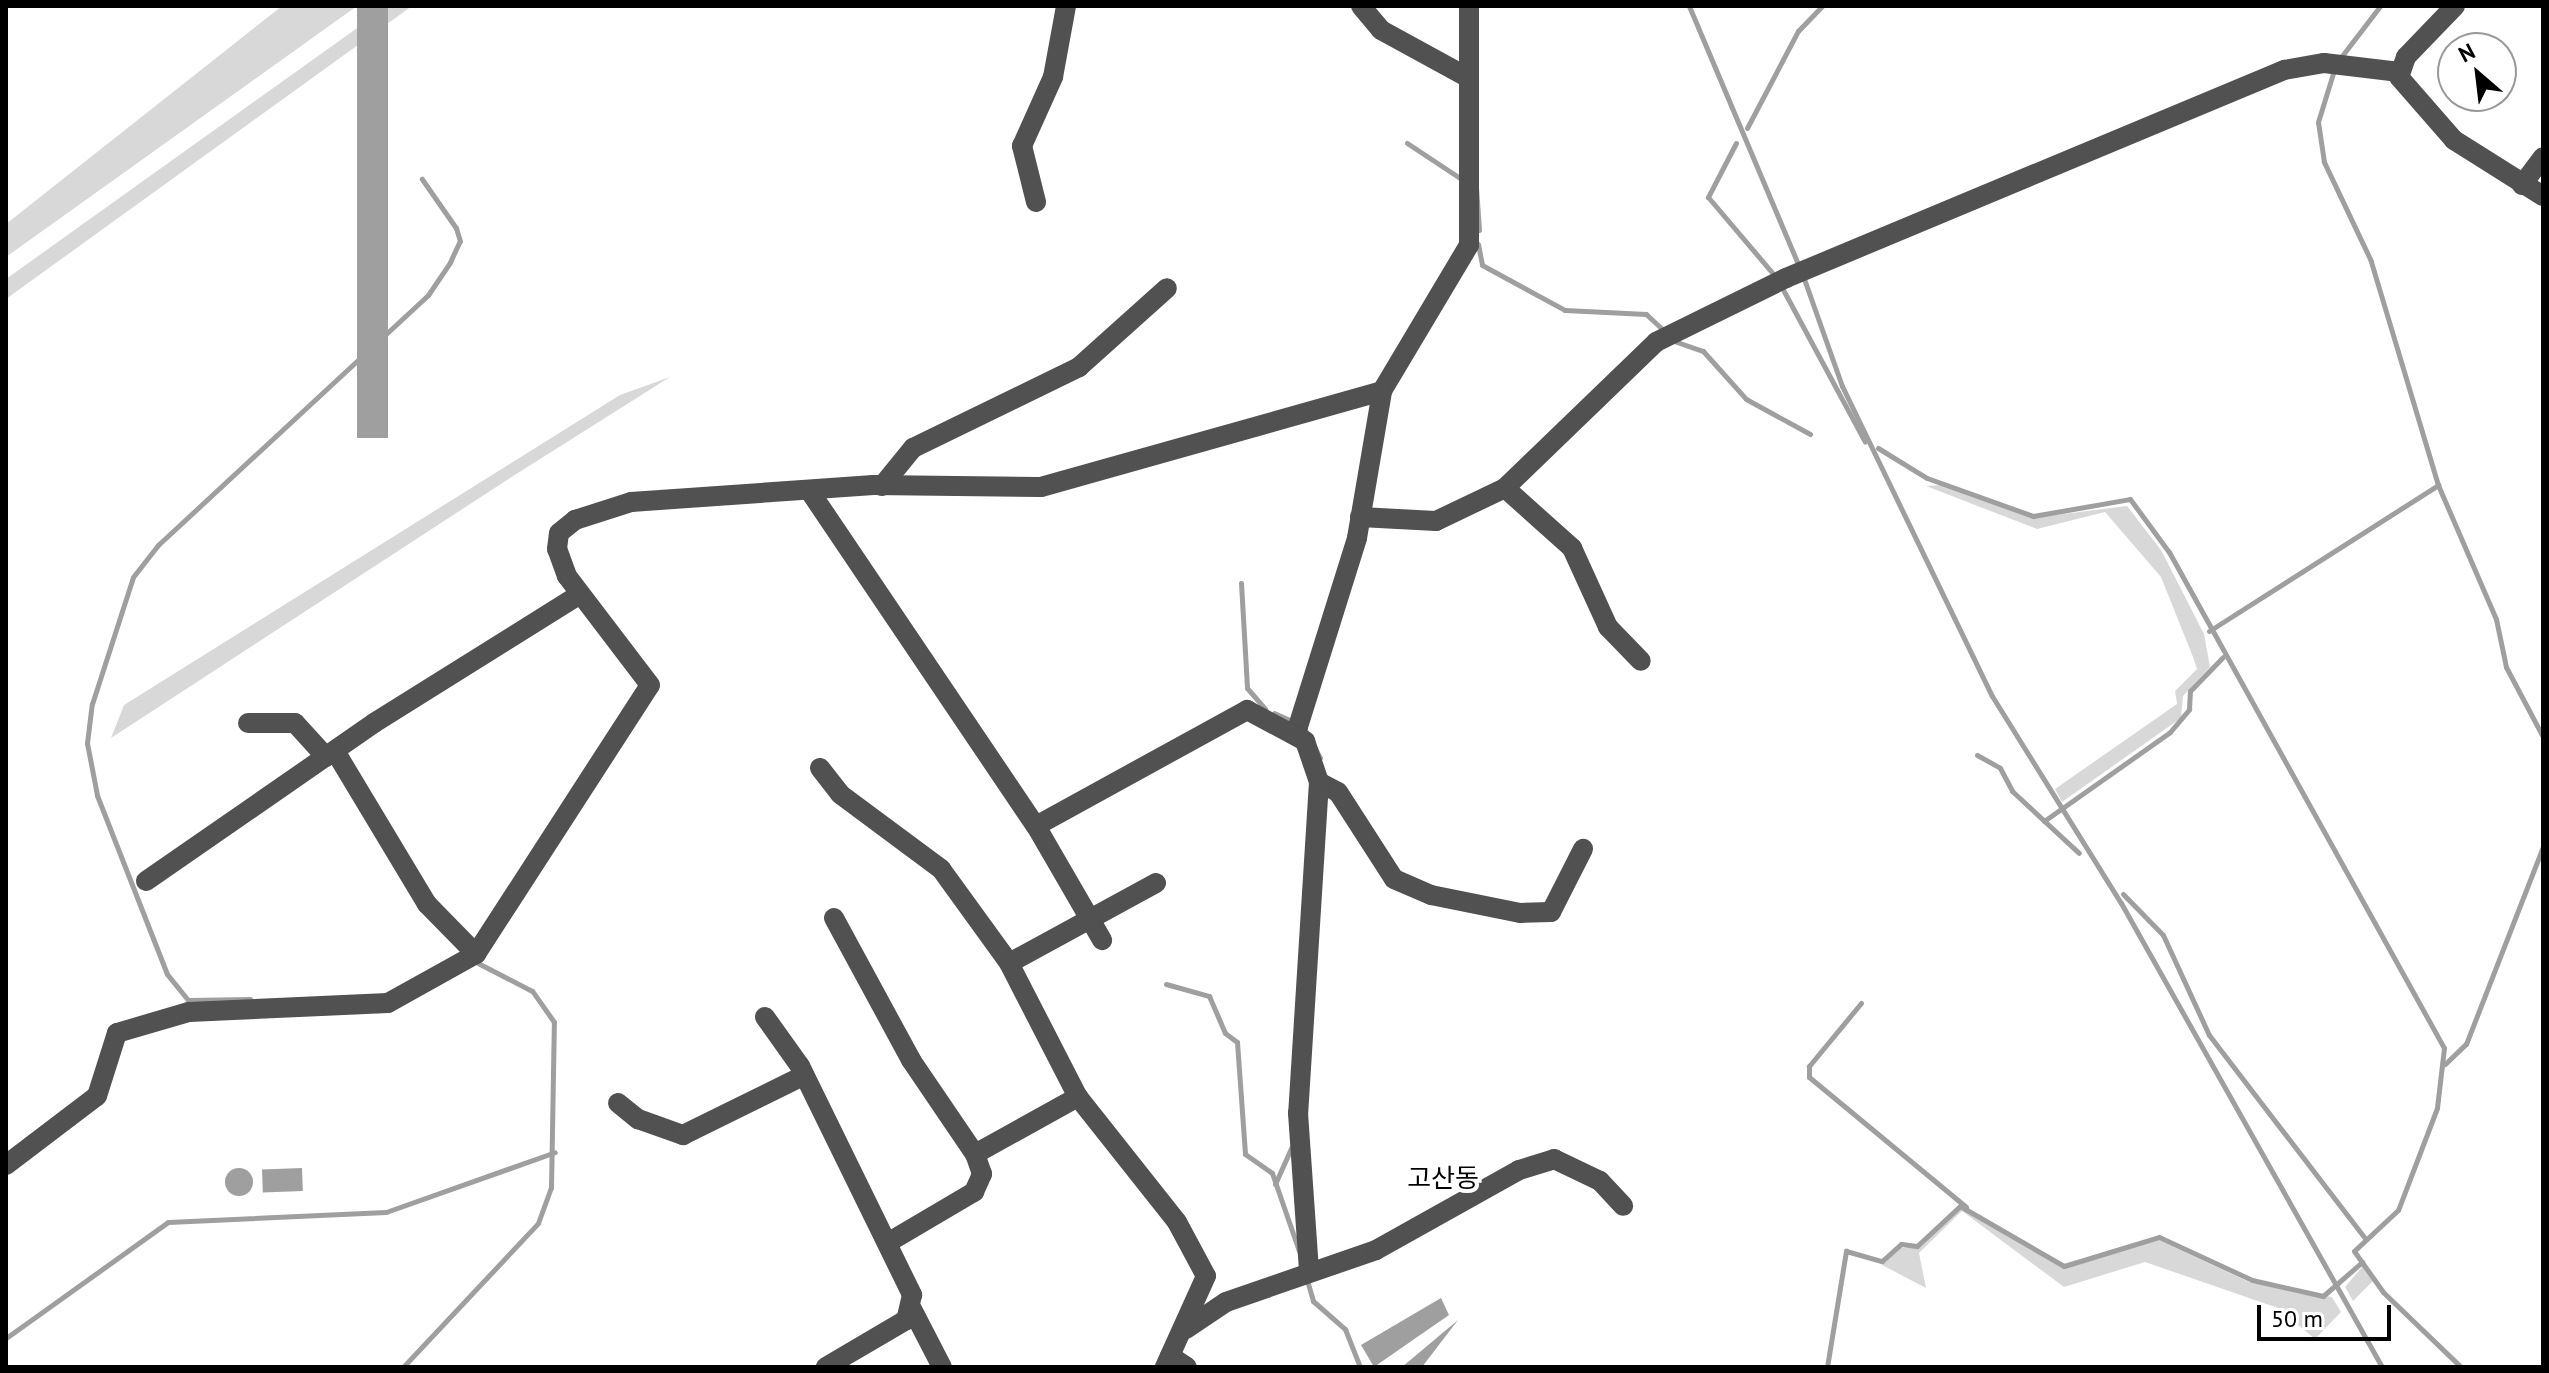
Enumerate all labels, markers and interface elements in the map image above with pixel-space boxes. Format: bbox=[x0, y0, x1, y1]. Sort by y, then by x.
north arrow bbox=[2437, 32, 2517, 112]
text: N bbox=[2454, 37, 2480, 68]
district label: 고산동 bbox=[1407, 1162, 1479, 1194]
scale bar bbox=[2261, 1289, 2395, 1339]
text: 50 m bbox=[2271, 1303, 2323, 1334]

